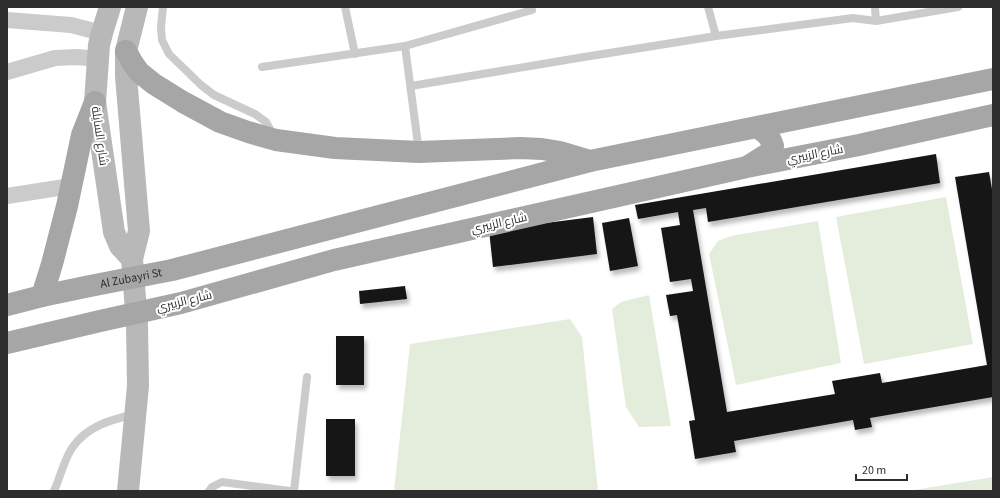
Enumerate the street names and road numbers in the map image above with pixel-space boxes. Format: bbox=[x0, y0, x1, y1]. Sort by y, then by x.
street label: شارع السايلة bbox=[87, 105, 112, 167]
street label: شارع الزبيري bbox=[786, 141, 845, 169]
street label: شارع الزبيري bbox=[469, 209, 529, 239]
street label: Al Zubayri St bbox=[99, 264, 164, 293]
street label: شارع الزبيري bbox=[154, 286, 214, 318]

